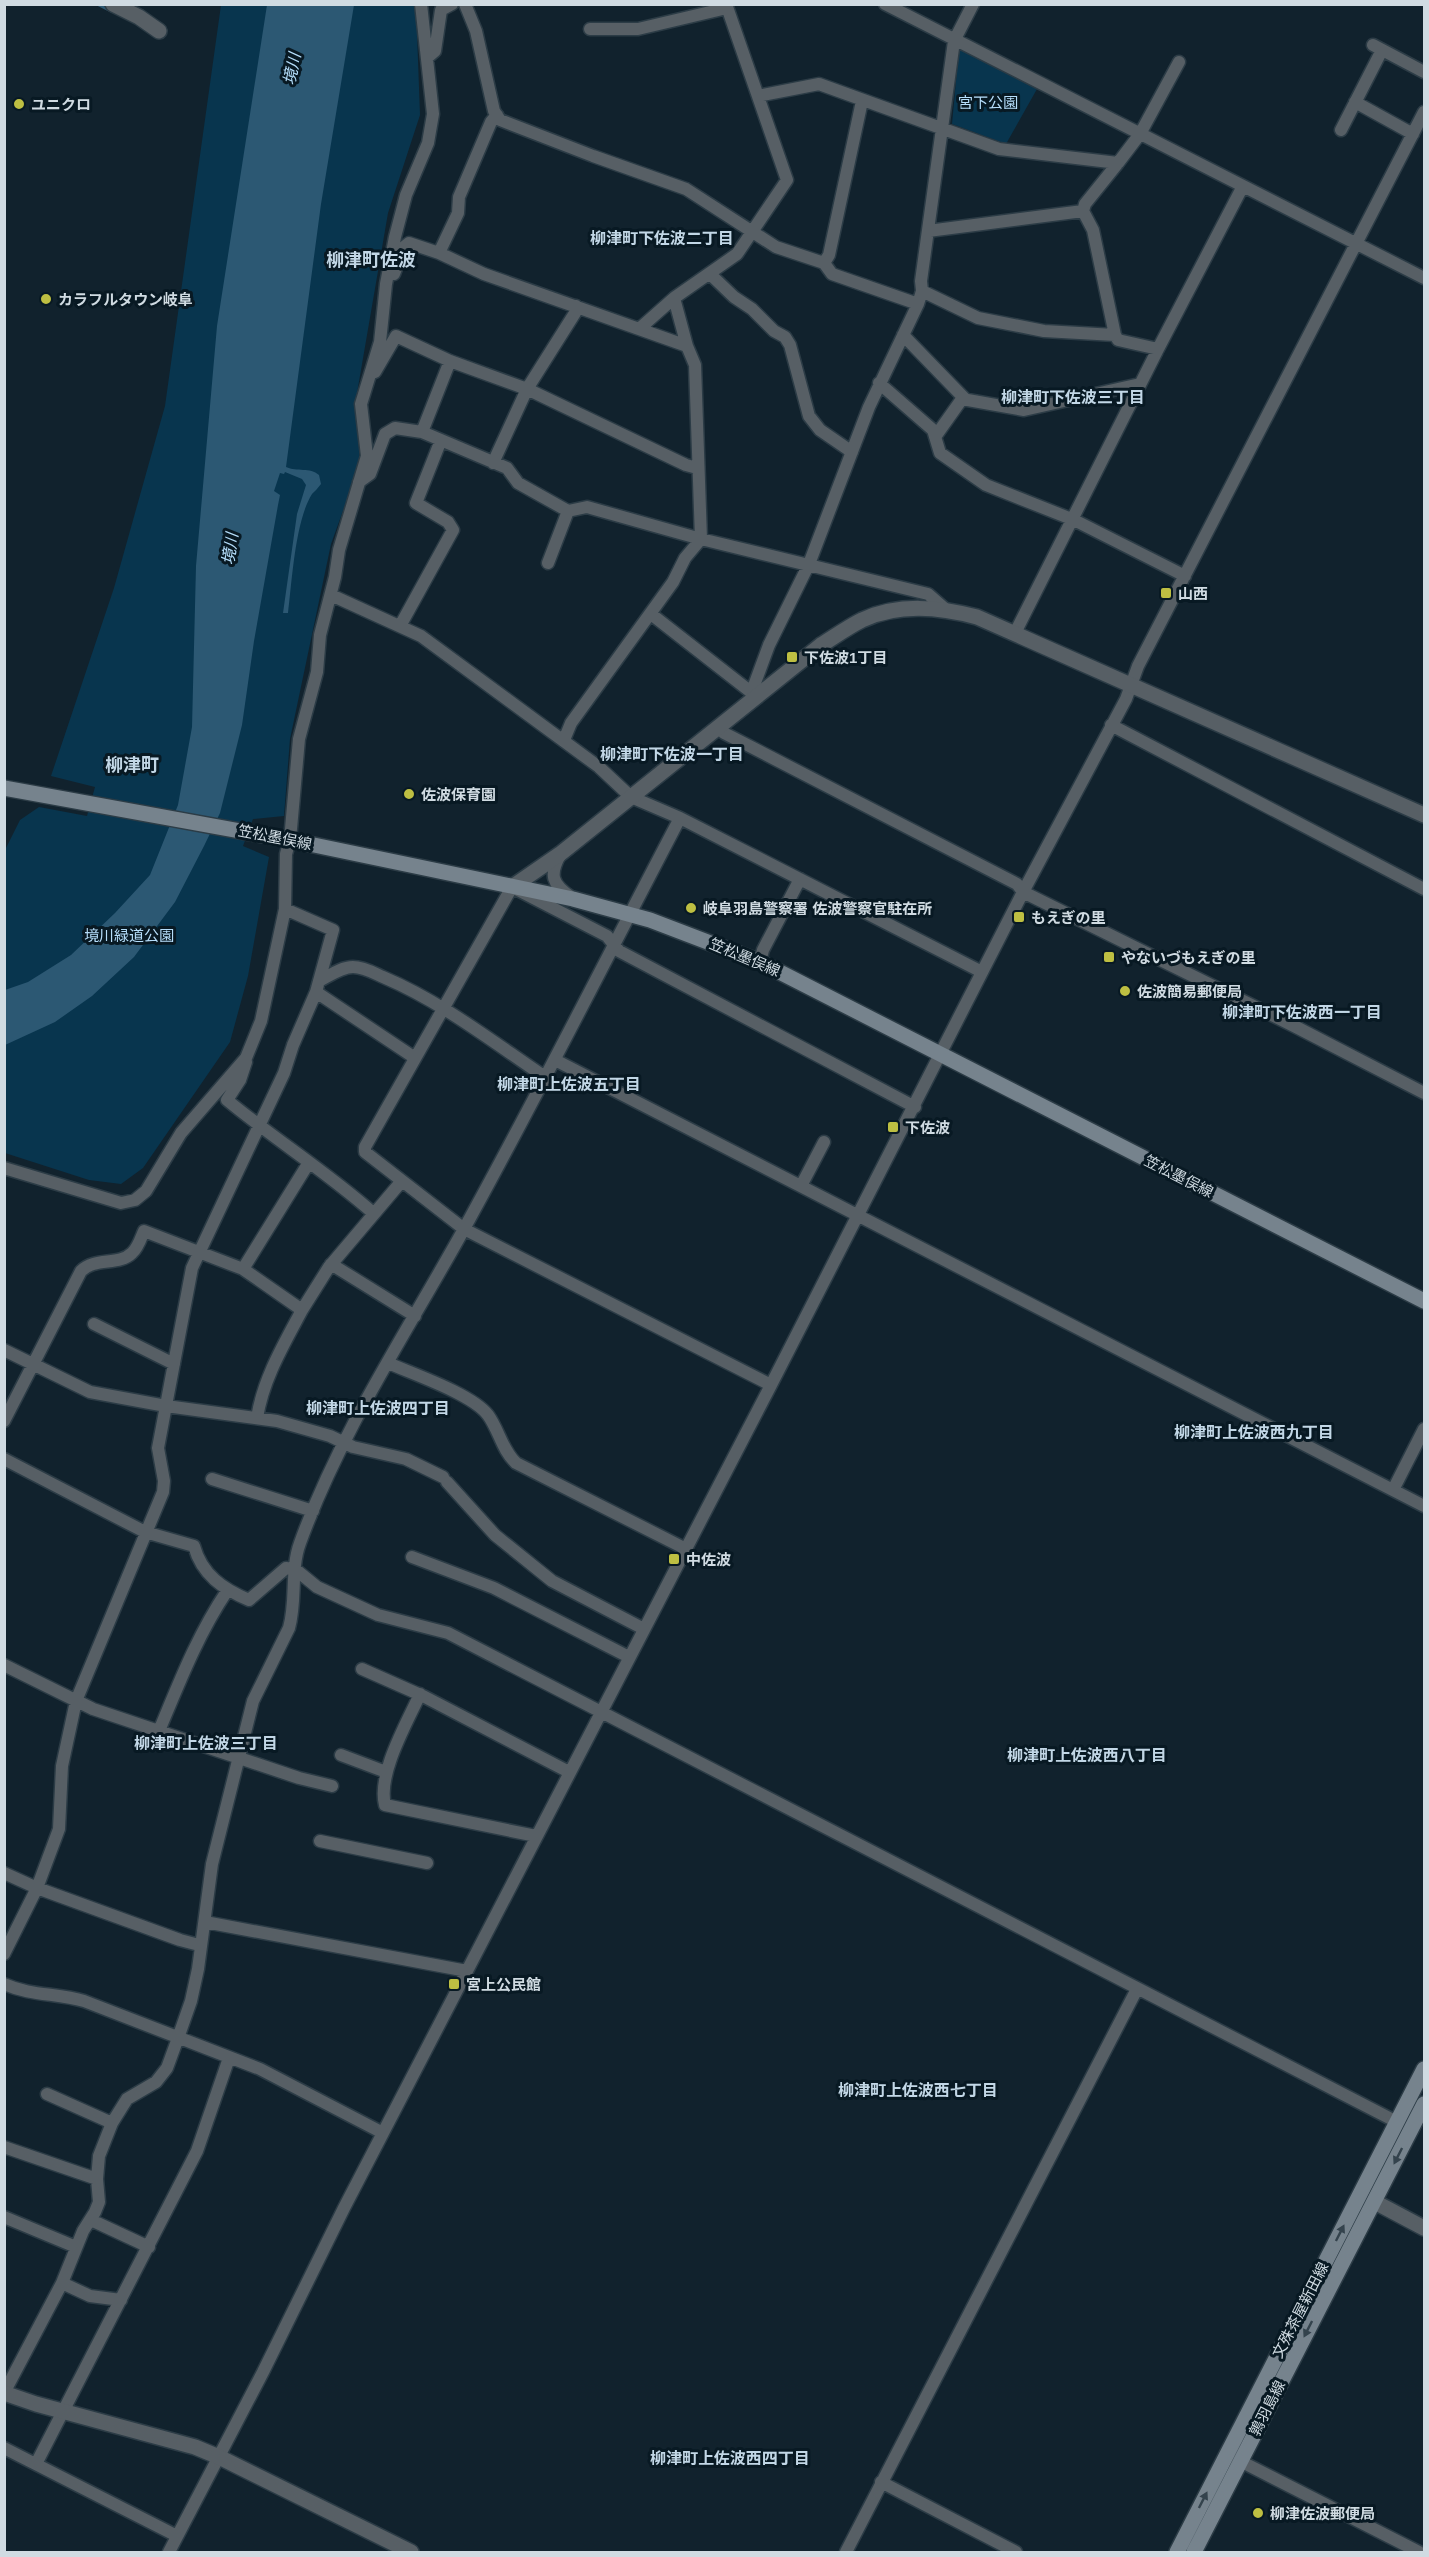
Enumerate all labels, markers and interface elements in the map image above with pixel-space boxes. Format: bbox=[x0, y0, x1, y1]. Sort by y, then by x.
water label: 境川 bbox=[281, 50, 304, 86]
park label: 宮下公園 bbox=[958, 94, 1018, 111]
place label: ユニクロ bbox=[31, 96, 91, 113]
marker: ユニクロ bbox=[12, 97, 26, 111]
district label: 柳津町下佐波二丁目 bbox=[590, 230, 734, 247]
district label: 柳津町佐波 bbox=[326, 250, 416, 270]
place label: カラフルタウン岐阜 bbox=[58, 291, 193, 308]
marker: カラフルタウン岐阜 bbox=[39, 292, 53, 306]
district label: 柳津町下佐波三丁目 bbox=[1001, 389, 1145, 406]
water label: 境川 bbox=[219, 530, 241, 566]
place label: 山西 bbox=[1178, 585, 1208, 602]
marker: 山西 bbox=[1159, 586, 1173, 600]
place label: 下佐波1丁目 bbox=[804, 649, 887, 666]
marker: 下佐波1丁目 bbox=[785, 650, 799, 664]
district label: 柳津町下佐波一丁目 bbox=[600, 746, 744, 763]
district label: 柳津町 bbox=[105, 755, 159, 775]
place label: 佐波保育園 bbox=[421, 786, 496, 803]
marker: 佐波保育園 bbox=[402, 787, 416, 801]
street label: 笠松墨俣線 bbox=[237, 821, 313, 853]
place label: 岐阜羽島警察署 佐波警察官駐在所 bbox=[703, 900, 932, 917]
marker: 岐阜羽島警察署 佐波警察官駐在所 bbox=[684, 901, 698, 915]
place label: もえぎの里 bbox=[1031, 909, 1106, 926]
marker: もえぎの里 bbox=[1012, 910, 1026, 924]
park label: 境川緑道公園 bbox=[84, 927, 174, 944]
street label: 笠松墨俣線 bbox=[707, 935, 783, 979]
place label: やないづもえぎの里 bbox=[1121, 949, 1256, 966]
marker: やないづもえぎの里 bbox=[1102, 950, 1116, 964]
place label: 佐波簡易郵便局 bbox=[1137, 983, 1242, 1000]
marker: 佐波簡易郵便局 bbox=[1118, 984, 1132, 998]
district label: 柳津町下佐波西一丁目 bbox=[1222, 1004, 1382, 1021]
district label: 柳津町上佐波五丁目 bbox=[497, 1076, 641, 1093]
place label: 下佐波 bbox=[905, 1119, 950, 1136]
marker: 下佐波 bbox=[886, 1120, 900, 1134]
street label: 笠松墨俣線 bbox=[1142, 1151, 1216, 1201]
district label: 柳津町上佐波四丁目 bbox=[306, 1400, 450, 1417]
district label: 柳津町上佐波西九丁目 bbox=[1174, 1424, 1334, 1441]
place label: 中佐波 bbox=[686, 1551, 731, 1568]
marker: 中佐波 bbox=[667, 1552, 681, 1566]
district label: 柳津町上佐波三丁目 bbox=[134, 1735, 278, 1752]
district label: 柳津町上佐波西八丁目 bbox=[1007, 1747, 1167, 1764]
place label: 宮上公民館 bbox=[466, 1976, 541, 1993]
marker: 宮上公民館 bbox=[447, 1977, 461, 1991]
district label: 柳津町上佐波西七丁目 bbox=[838, 2082, 998, 2099]
one-way arrow bbox=[1393, 2147, 1403, 2164]
one-way arrow bbox=[1335, 2225, 1345, 2242]
street label: 文殊茶屋新田線 bbox=[1269, 2259, 1331, 2361]
one-way arrow bbox=[1303, 2321, 1313, 2338]
street label: 鶉羽島線 bbox=[1246, 2377, 1288, 2439]
district label: 柳津町上佐波西四丁目 bbox=[650, 2450, 810, 2467]
one-way arrow bbox=[1198, 2492, 1208, 2509]
place label: 柳津佐波郵便局 bbox=[1270, 2505, 1375, 2522]
marker: 柳津佐波郵便局 bbox=[1251, 2506, 1265, 2520]

